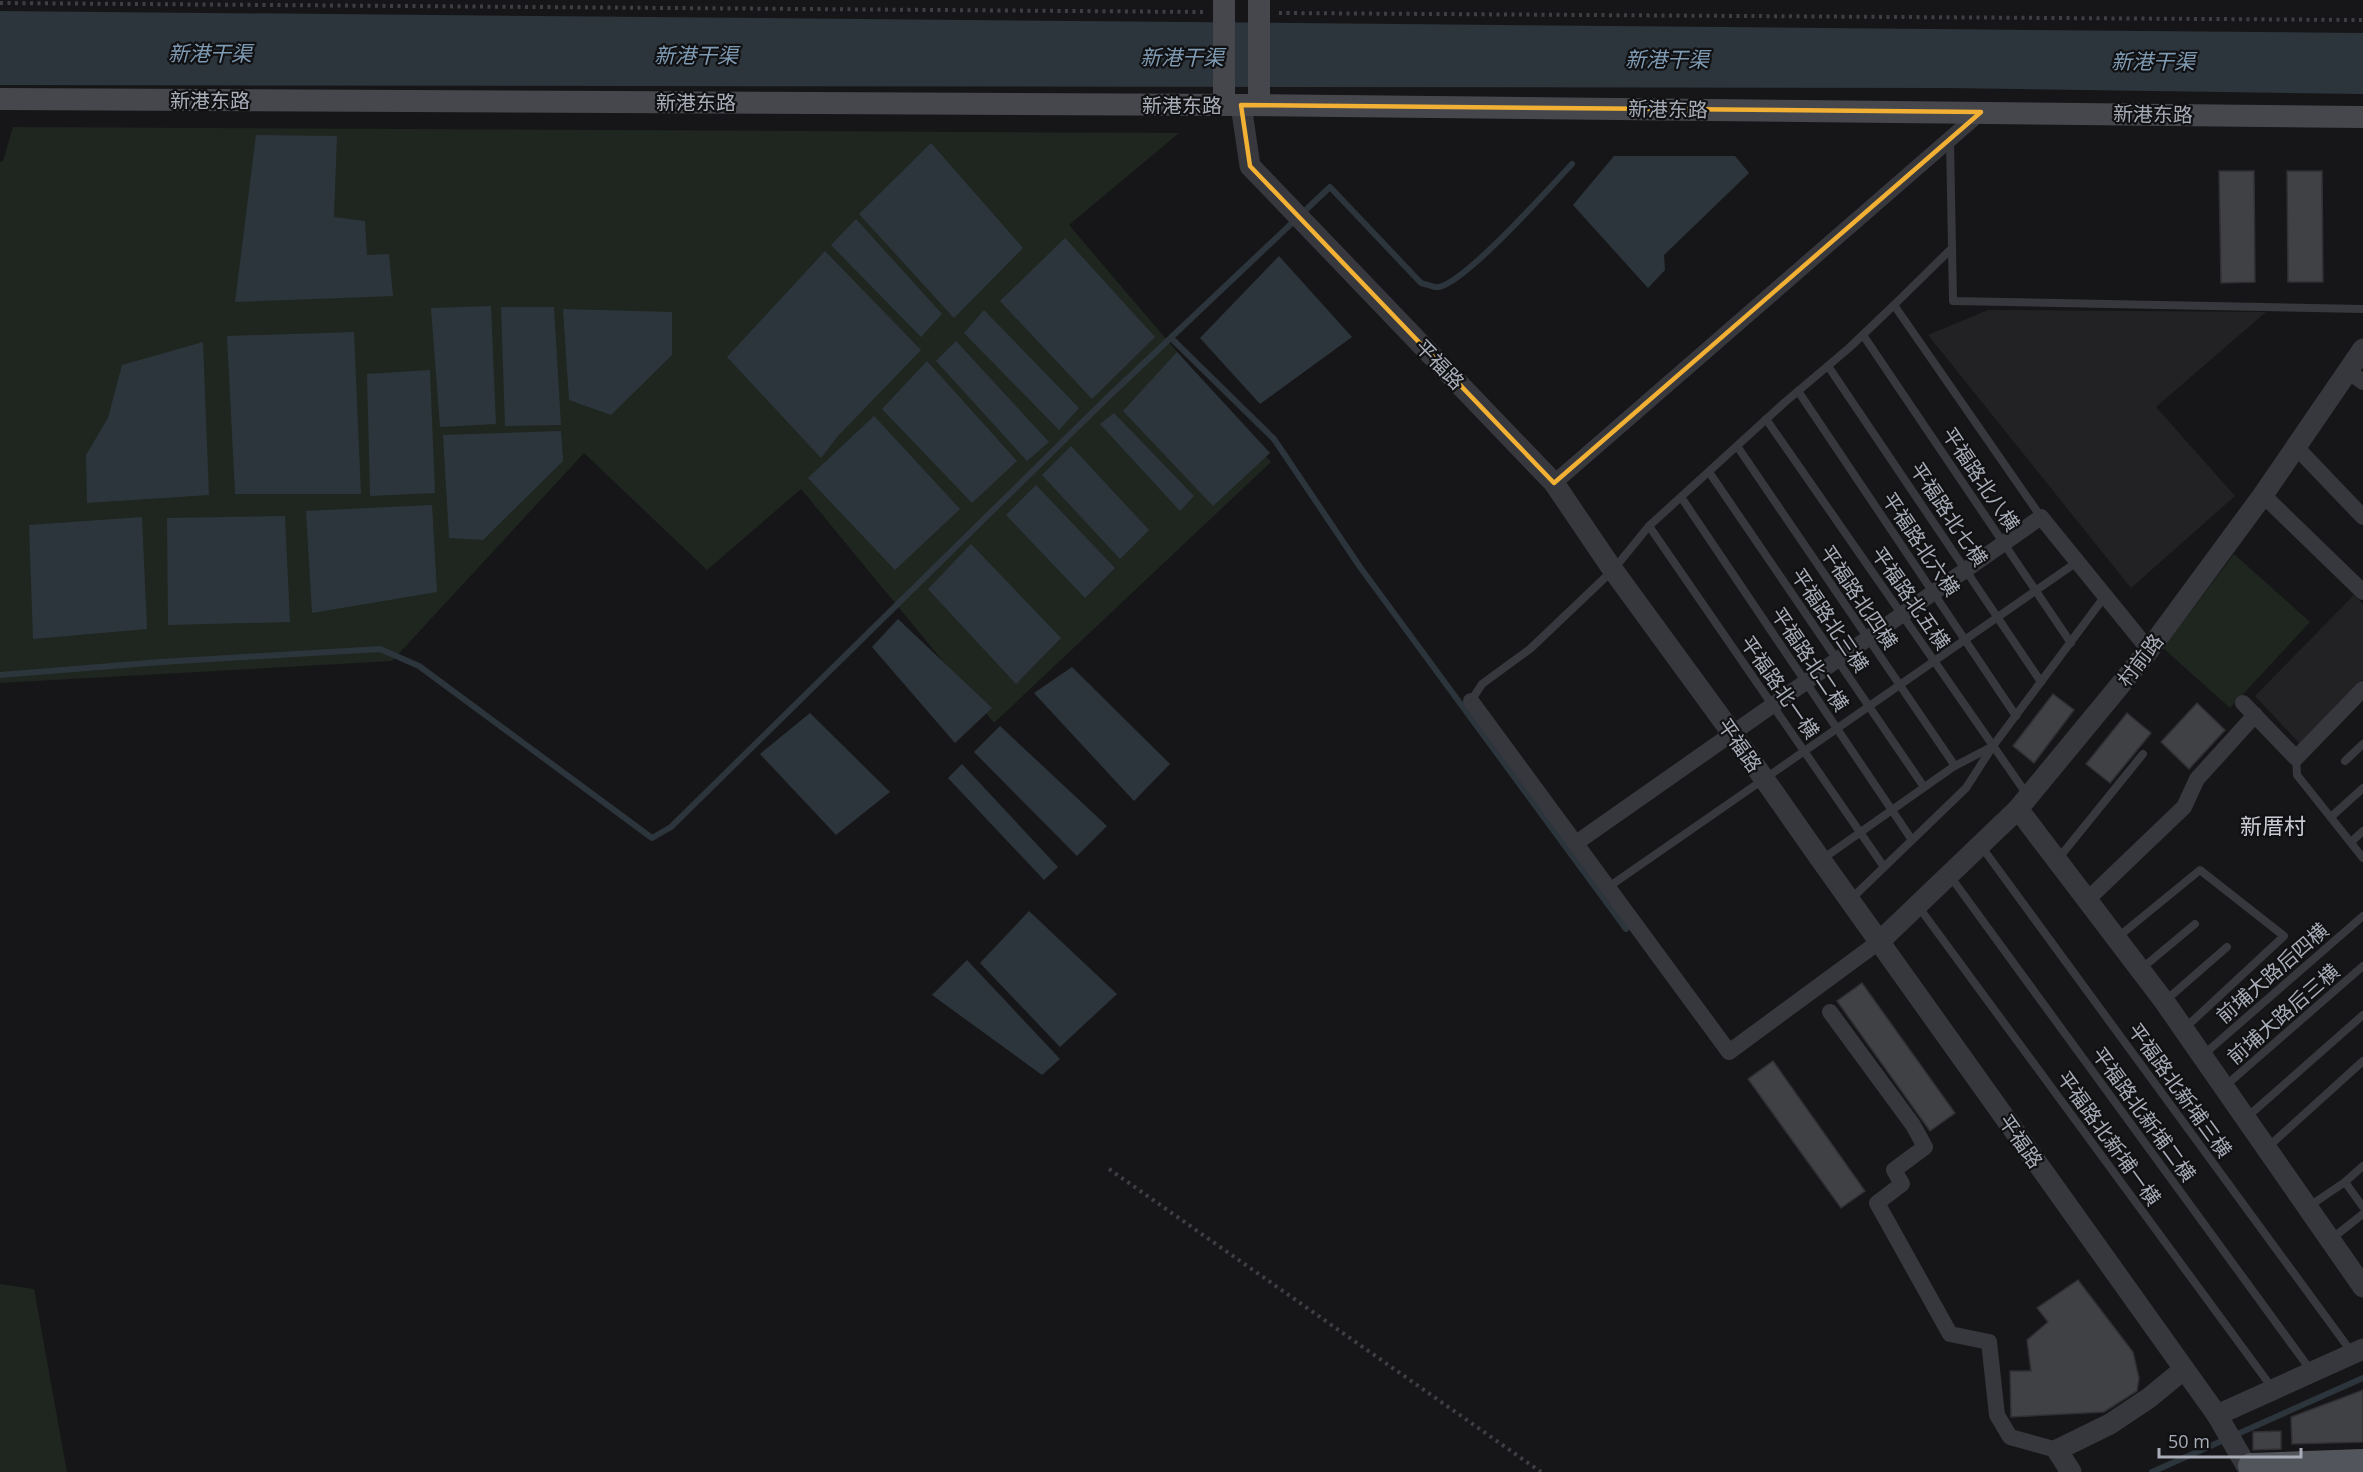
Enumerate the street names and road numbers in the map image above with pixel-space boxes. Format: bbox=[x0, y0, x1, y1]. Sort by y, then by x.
street label: 新港东路 bbox=[170, 87, 250, 114]
street label: 新港东路 bbox=[656, 89, 736, 116]
street label: 新港东路 bbox=[1142, 92, 1222, 119]
street label: 新港东路 bbox=[1628, 95, 1708, 123]
street label: 新港东路 bbox=[2113, 100, 2193, 128]
street label: 平福路 bbox=[1409, 333, 1471, 395]
street label: 平福路北八横 bbox=[1936, 422, 2026, 536]
street label: 平福路北七横 bbox=[1904, 457, 1994, 571]
street label: 平福路北六横 bbox=[1876, 487, 1966, 601]
street label: 平福路北四横 bbox=[1814, 540, 1904, 654]
street label: 平福路北五横 bbox=[1866, 541, 1956, 655]
street label: 平福路北三横 bbox=[1785, 563, 1875, 677]
street label: 平福路北二横 bbox=[1765, 602, 1855, 716]
street label: 村前路 bbox=[2111, 628, 2169, 692]
street label: 平福路北一横 bbox=[1735, 630, 1825, 744]
street label: 平福路 bbox=[1712, 713, 1768, 777]
street label: 前埔大路后四横 bbox=[2210, 917, 2334, 1029]
street label: 前埔大路后三横 bbox=[2221, 958, 2345, 1070]
street label: 平福路北新埔三横 bbox=[2122, 1017, 2238, 1163]
street label: 平福路北新埔二横 bbox=[2086, 1041, 2202, 1187]
street label: 平福路北新埔一横 bbox=[2051, 1065, 2167, 1211]
street label: 平福路 bbox=[1993, 1109, 2049, 1173]

